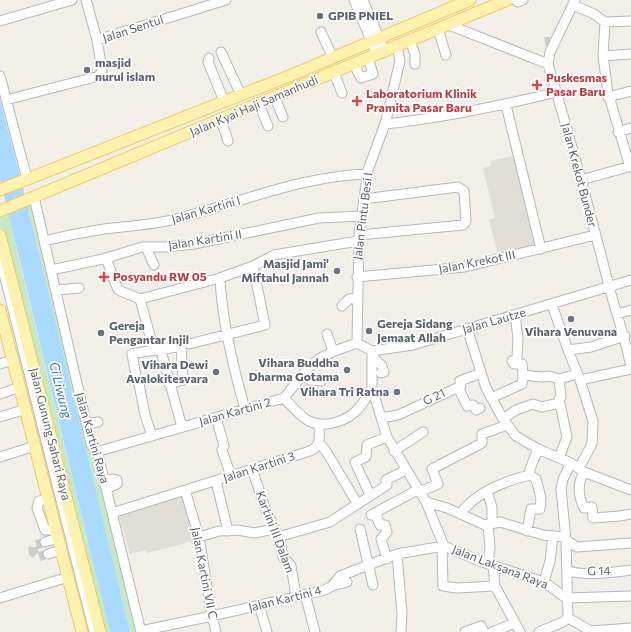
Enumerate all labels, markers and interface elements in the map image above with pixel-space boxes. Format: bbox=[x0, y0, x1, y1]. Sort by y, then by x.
place label: GPIB PNIEL bbox=[328, 8, 393, 22]
marker: GPIB PNIEL bbox=[315, 11, 325, 21]
street label: Jalan Sentul bbox=[100, 12, 165, 45]
place label: masjid nurul islam bbox=[95, 55, 155, 83]
marker: masjid nurul islam bbox=[82, 65, 92, 75]
place label: Puskesmas Pasar Baru bbox=[546, 70, 608, 98]
street label: Jalan Kyai Haji Samanhudi bbox=[187, 72, 320, 139]
marker: Puskesmas Pasar Baru bbox=[531, 79, 543, 91]
place label: Laboratorium Klinik Pramita Pasar Baru bbox=[366, 86, 477, 114]
marker: Laboratorium Klinik Pramita Pasar Baru bbox=[351, 95, 363, 107]
street label: Jalan Krekot Bunder bbox=[558, 121, 601, 229]
street label: Jalan Pintu Besi I bbox=[350, 171, 375, 261]
street label: Jalan Kartini I bbox=[170, 193, 242, 227]
street label: Jalan Kartini II bbox=[167, 226, 243, 253]
street label: Jalan Krekot III bbox=[437, 247, 517, 276]
place label: Masjid Jami' Miftahul Jannah bbox=[241, 256, 329, 285]
marker: Masjid Jami' Miftahul Jannah bbox=[332, 266, 342, 276]
place label: Posyandu RW 05 bbox=[113, 269, 207, 283]
marker: Posyandu RW 05 bbox=[98, 271, 110, 283]
street label: Jalan Lautze bbox=[460, 304, 527, 337]
marker: Vihara Venuvana bbox=[566, 314, 576, 324]
place label: Gereja Sidang Jemaat Allah bbox=[377, 316, 453, 345]
place label: Gereja Pengantar Injil bbox=[109, 318, 189, 346]
place label: Vihara Venuvana bbox=[525, 324, 617, 338]
marker: Gereja Sidang Jemaat Allah bbox=[364, 326, 374, 336]
marker: Gereja Pengantar Injil bbox=[96, 328, 106, 338]
place label: Vihara Buddha Dharma Gotama bbox=[249, 355, 339, 383]
place label: Vihara Dewi Avalokitesvara bbox=[126, 357, 208, 385]
water label: Ci Liwung bbox=[46, 360, 76, 421]
marker: Vihara Buddha Dharma Gotama bbox=[342, 365, 352, 375]
street label: Jalan Gunung Sahari Raya bbox=[27, 366, 74, 502]
marker: Vihara Dewi Avalokitesvara bbox=[211, 367, 221, 377]
place label: Vihara Tri Ratna bbox=[300, 384, 389, 398]
street label: G 21 bbox=[420, 385, 447, 407]
marker: Vihara Tri Ratna bbox=[392, 387, 402, 397]
street label: Jalan Kartini Raya bbox=[72, 391, 113, 485]
street label: Jalan Kartini 2 bbox=[197, 394, 273, 429]
street label: Jalan Kartini 3 bbox=[221, 448, 297, 485]
street label: Kartini III Dalam bbox=[254, 489, 298, 575]
street label: Jalan Kartini VII C bbox=[188, 526, 221, 620]
street label: Jalan Laksana Raya bbox=[450, 541, 550, 592]
street label: G 14 bbox=[587, 563, 611, 577]
street label: Jalan Kartini 4 bbox=[247, 582, 323, 615]

